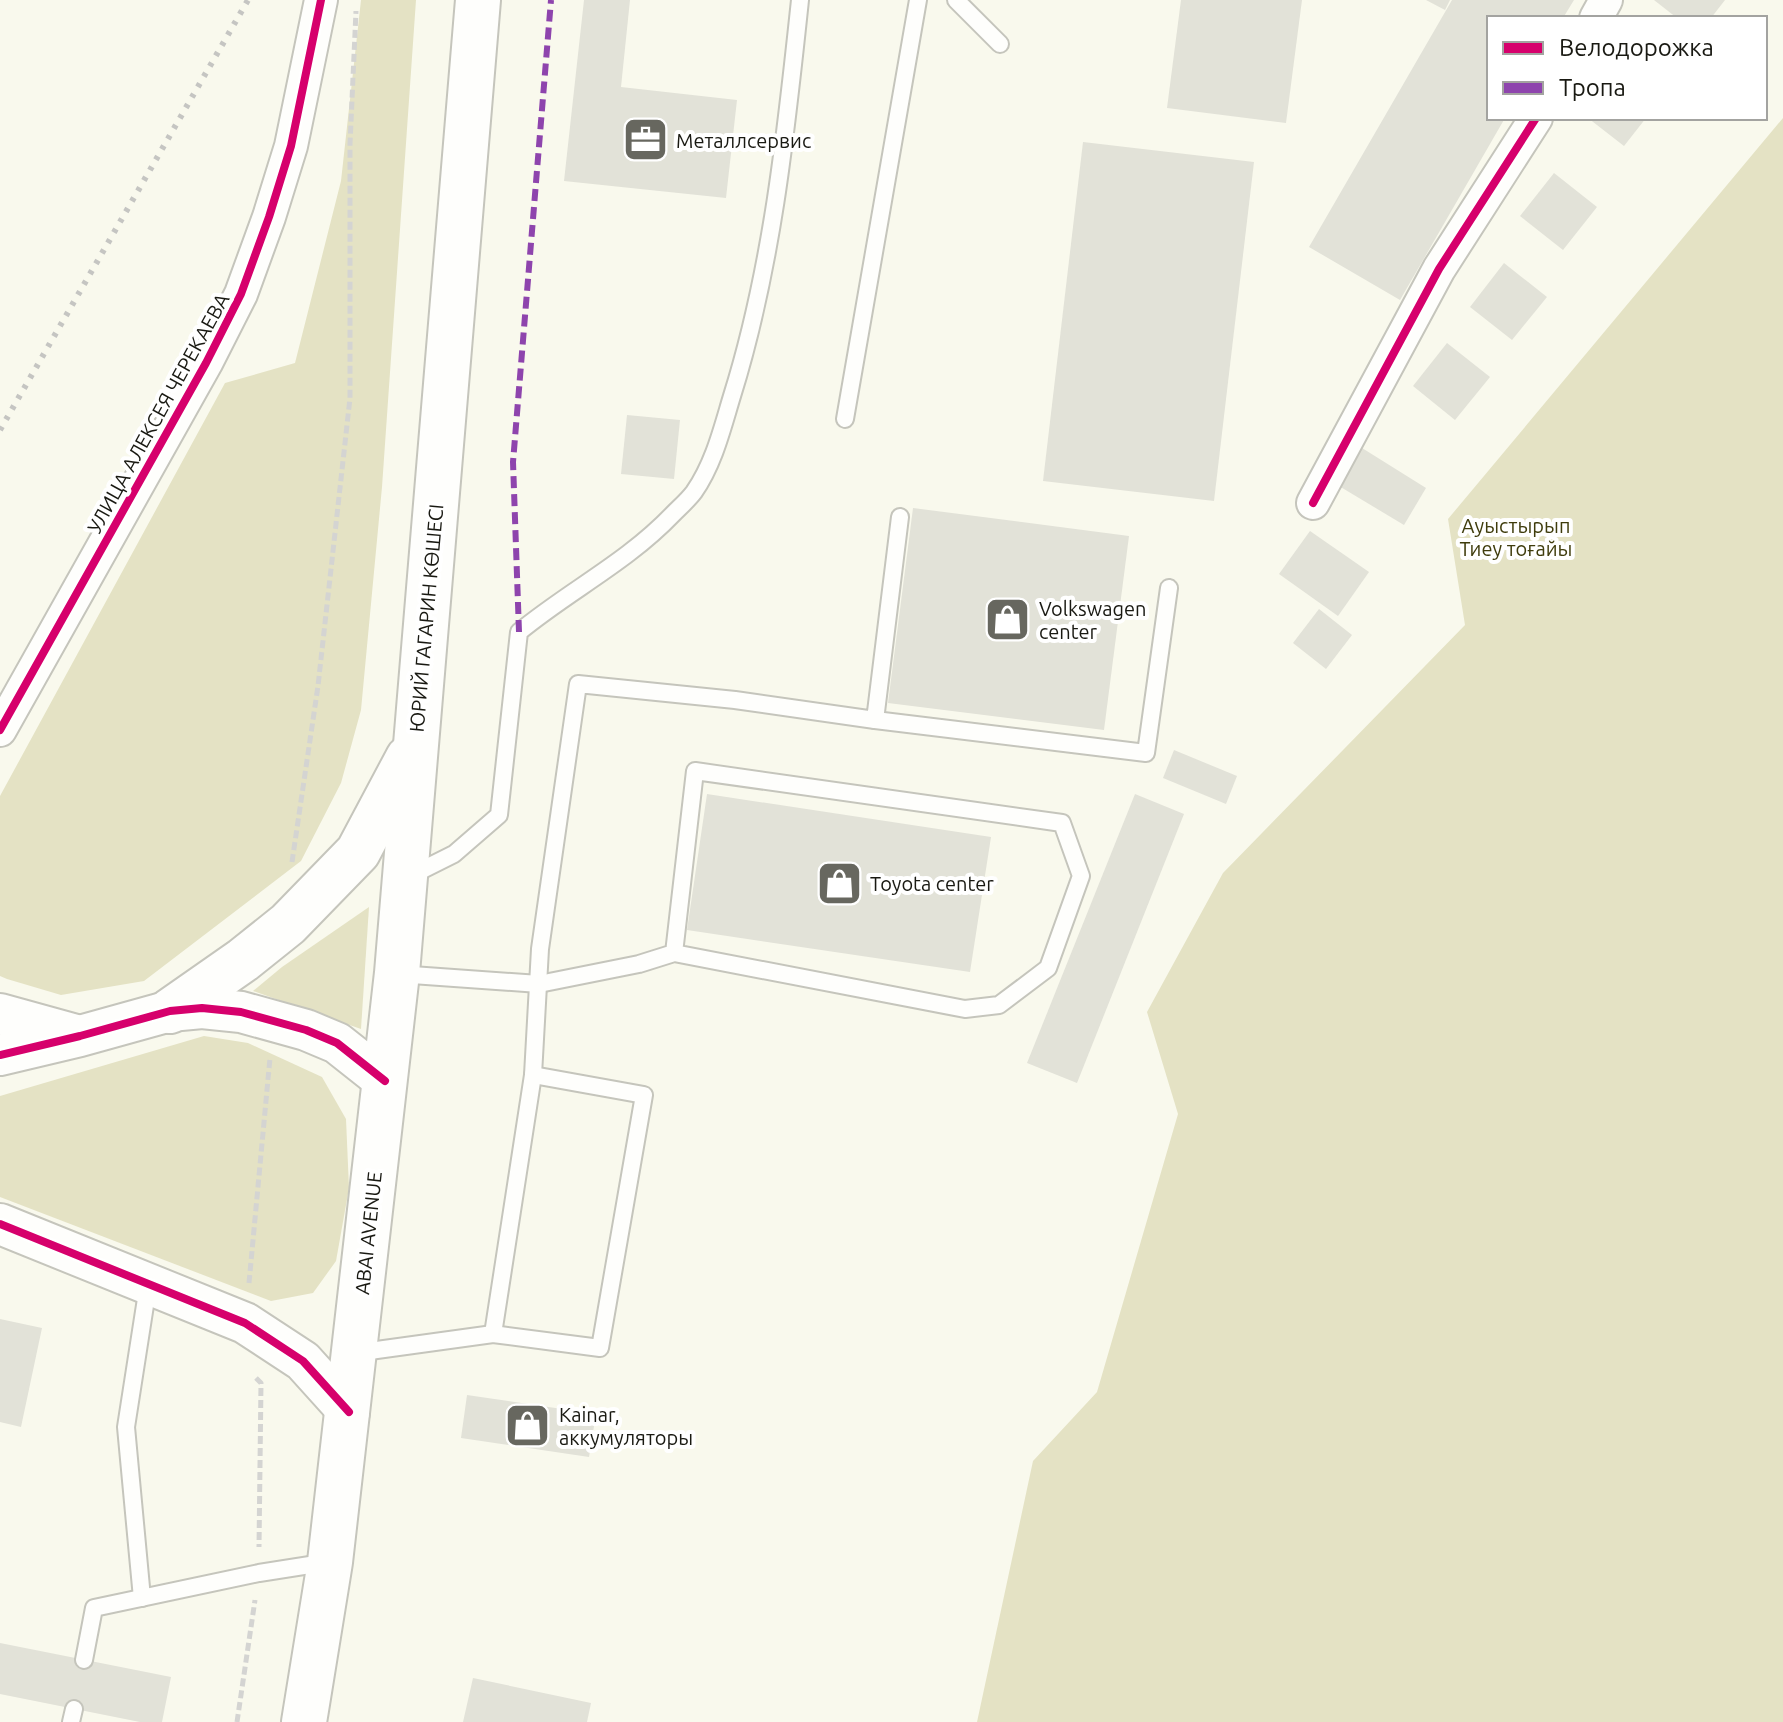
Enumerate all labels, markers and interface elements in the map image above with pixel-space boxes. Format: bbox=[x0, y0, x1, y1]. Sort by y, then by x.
legend bbox=[1487, 16, 1767, 120]
text: Велодорожка bbox=[1559, 34, 1714, 61]
text: Тропа bbox=[1559, 74, 1626, 101]
office icon: Металлсервис bbox=[621, 116, 669, 164]
place label: Металлсервис bbox=[676, 129, 811, 152]
street label: УЛИЦА АЛЕКСЕЯ ЧЕРЕКАЕВА bbox=[82, 289, 234, 537]
street label: ЮРИЙ ГАГАРИН КӨШЕСІ bbox=[405, 503, 447, 733]
park label: Ауыстырып Тиеу тоғайы bbox=[1460, 514, 1572, 560]
shop icon: Volkswagen center bbox=[984, 595, 1032, 643]
place label: Volkswagen center bbox=[1039, 597, 1146, 643]
shop icon: Toyota center bbox=[815, 859, 863, 907]
place label: Toyota center bbox=[870, 872, 994, 895]
street label: ABAI AVENUE bbox=[350, 1170, 386, 1296]
shop icon: Kainar, аккумуляторы bbox=[504, 1402, 552, 1450]
place label: Kainar, аккумуляторы bbox=[559, 1403, 693, 1449]

